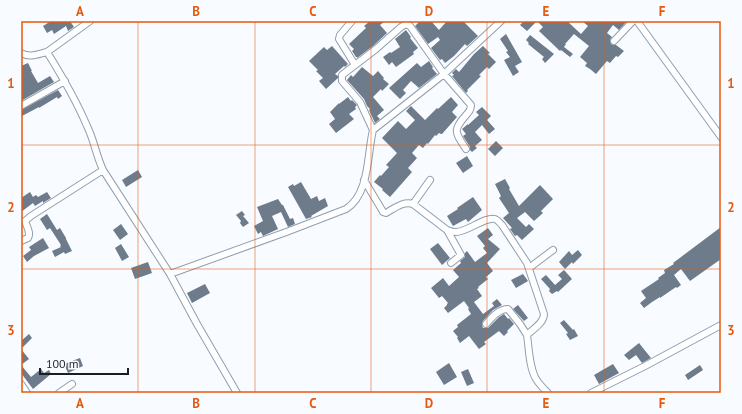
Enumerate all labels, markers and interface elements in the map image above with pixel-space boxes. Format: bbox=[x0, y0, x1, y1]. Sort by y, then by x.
text: A bbox=[76, 3, 84, 20]
text: B bbox=[192, 3, 200, 20]
text: C bbox=[309, 3, 317, 20]
text: D bbox=[425, 3, 433, 20]
text: E bbox=[543, 3, 550, 20]
text: F bbox=[659, 3, 666, 20]
text: 1 bbox=[7, 75, 15, 92]
text: 1 bbox=[727, 75, 735, 92]
text: 2 bbox=[7, 199, 15, 216]
text: 2 bbox=[727, 199, 735, 216]
text: 3 bbox=[7, 322, 15, 339]
text: 3 bbox=[727, 322, 735, 339]
scale bar bbox=[40, 350, 128, 376]
text: 100 m bbox=[46, 356, 79, 371]
text: A bbox=[76, 395, 84, 412]
text: B bbox=[192, 395, 200, 412]
text: C bbox=[309, 395, 317, 412]
text: D bbox=[425, 395, 433, 412]
text: E bbox=[543, 395, 550, 412]
text: F bbox=[659, 395, 666, 412]

